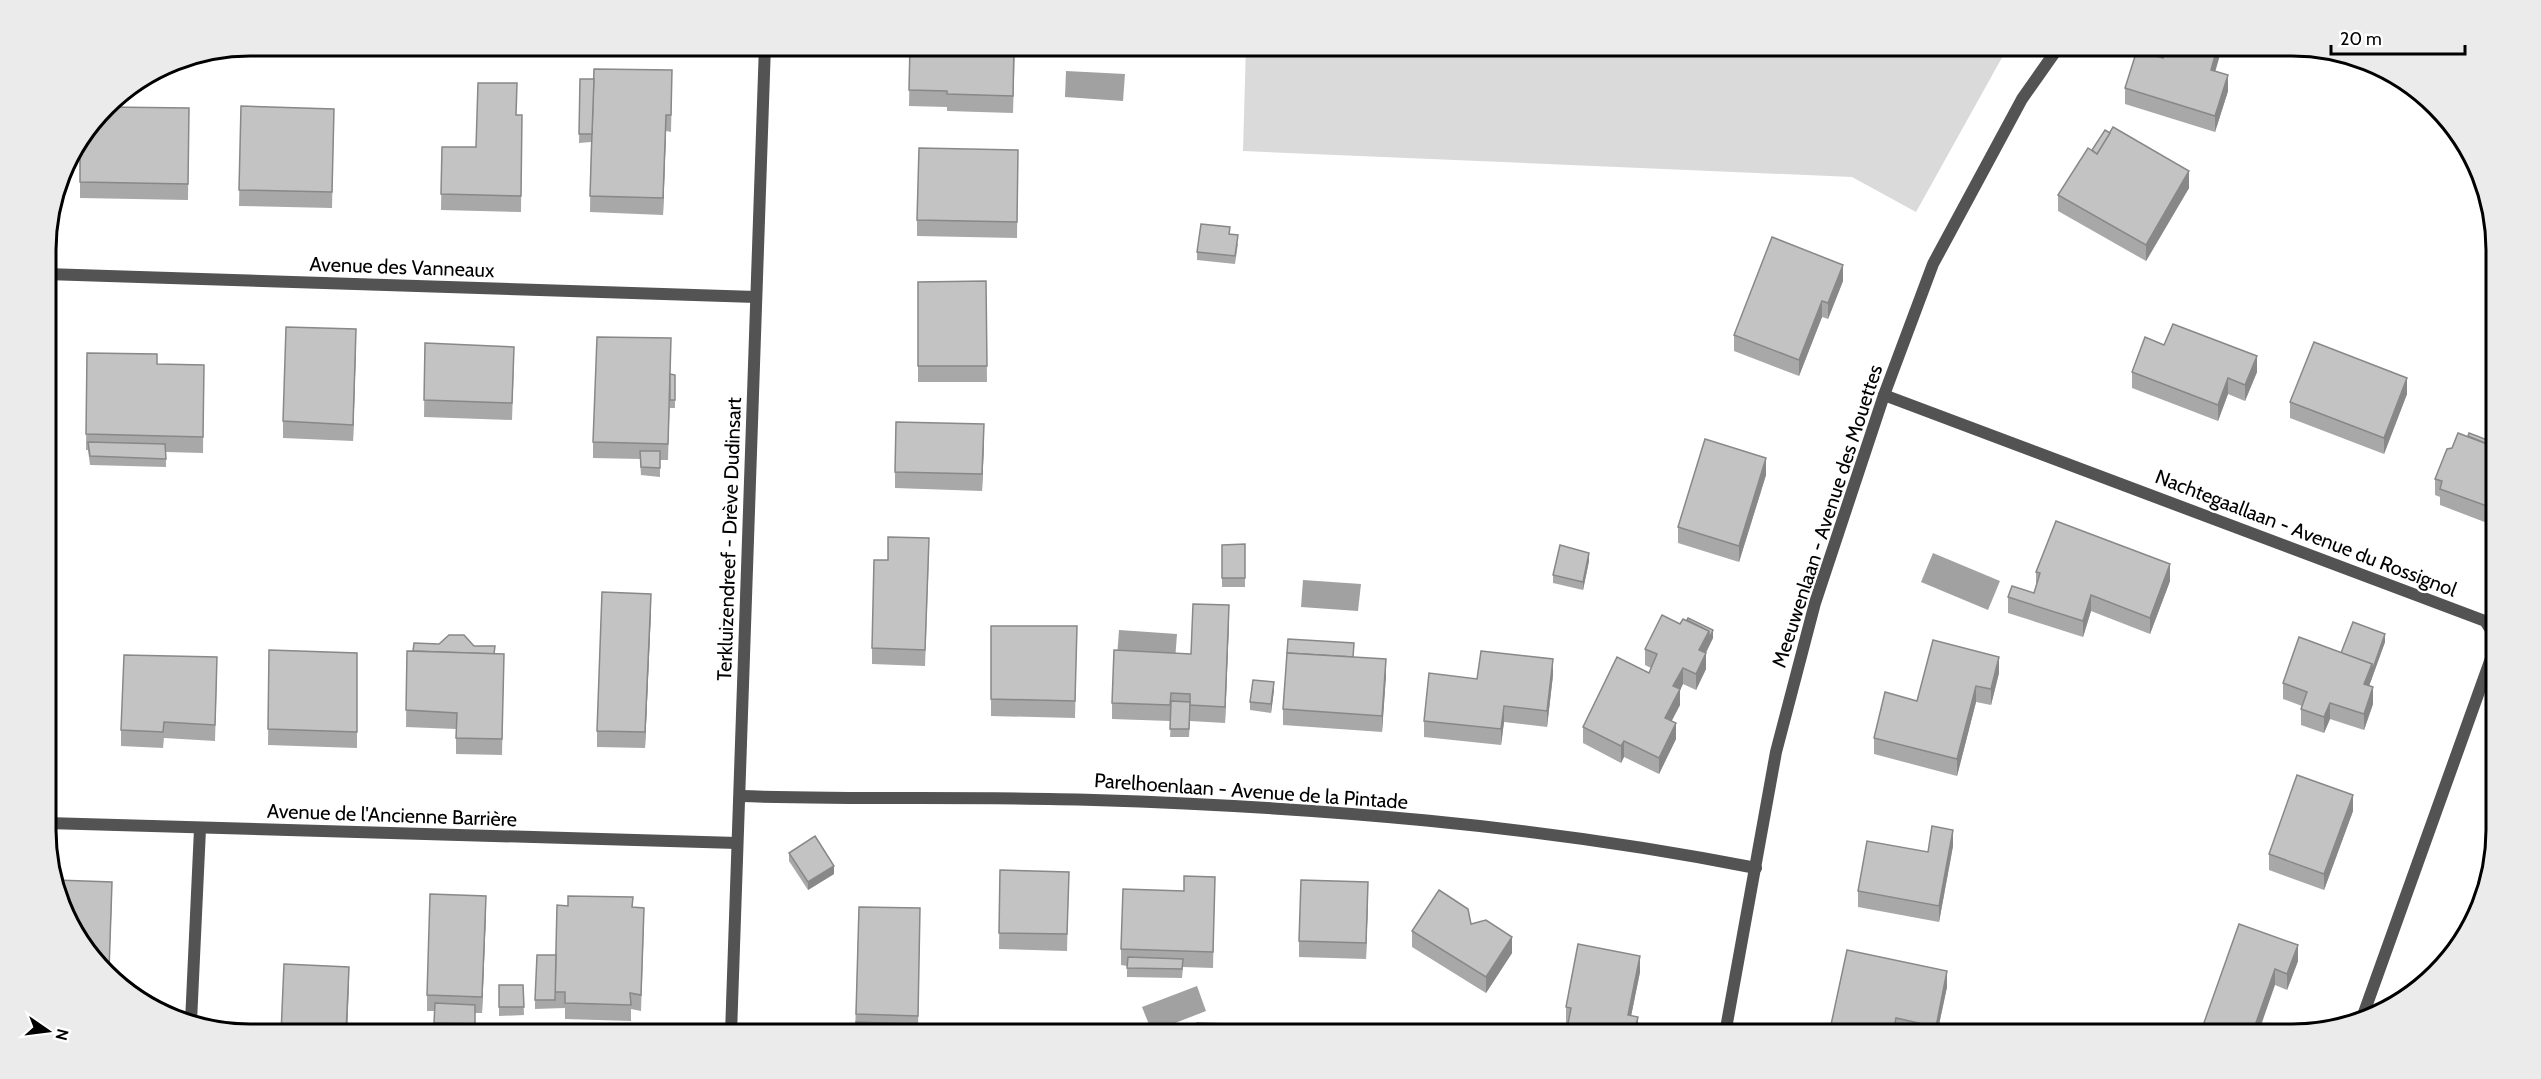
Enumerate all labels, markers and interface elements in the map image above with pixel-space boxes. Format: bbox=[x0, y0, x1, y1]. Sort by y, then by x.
scale bar bbox=[2331, 18, 2464, 56]
text: 20 m bbox=[2340, 28, 2382, 50]
street label: Avenue des Vanneaux bbox=[309, 252, 495, 282]
street label: Meeuwenlaan - Avenue des Mouettes bbox=[1767, 362, 1887, 670]
street label: Terkluizendreef - Drève Dudinsart bbox=[712, 397, 746, 681]
street label: Nachtegaallaan - Avenue du Rossignol bbox=[2152, 464, 2460, 602]
street label: Parelhoenlaan - Avenue de la Pintade bbox=[1093, 768, 1409, 814]
street label: Avenue de l'Ancienne Barrière bbox=[267, 799, 517, 831]
north arrow bbox=[18, 1001, 78, 1061]
text: N bbox=[51, 1027, 73, 1042]

